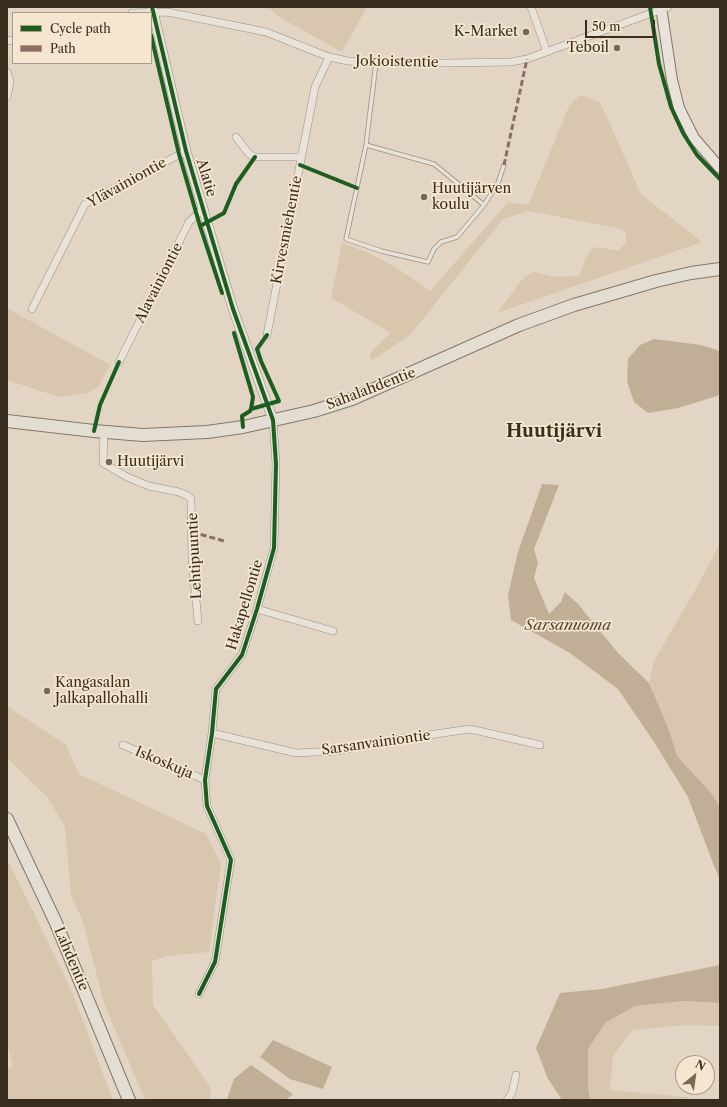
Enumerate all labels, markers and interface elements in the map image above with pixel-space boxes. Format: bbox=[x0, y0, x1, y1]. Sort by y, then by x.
legend bbox=[12, 12, 152, 64]
scale bar bbox=[587, 12, 657, 38]
text: 50 m bbox=[592, 19, 621, 34]
text: Cycle path bbox=[50, 21, 111, 36]
place label: K-Market bbox=[454, 24, 518, 40]
marker: K-Market bbox=[521, 27, 531, 37]
place label: Teboil bbox=[567, 40, 609, 56]
text: Path bbox=[50, 41, 76, 56]
marker: Teboil bbox=[612, 43, 622, 53]
street label: Jokioistentie bbox=[355, 53, 439, 71]
street label: Ylävainiontie bbox=[85, 154, 169, 212]
street label: Alatie bbox=[192, 157, 220, 199]
street label: Kirvesmiehentie bbox=[268, 175, 306, 285]
place label: Huutijärven koulu bbox=[432, 181, 511, 214]
marker: Huutijärven koulu bbox=[419, 192, 429, 202]
street label: Alavainiontie bbox=[132, 240, 186, 326]
street label: Sahalahdentie bbox=[324, 364, 418, 414]
district label: Huutijärvi bbox=[506, 421, 602, 443]
place label: Huutijärvi bbox=[117, 454, 184, 470]
marker: Huutijärvi bbox=[104, 457, 114, 467]
street label: Lehtipuuntie bbox=[184, 512, 206, 600]
street label: Hakapellontie bbox=[223, 558, 267, 652]
water label: Sarsanuoma bbox=[525, 617, 611, 635]
place label: Kangasalan Jalkapallohalli bbox=[55, 675, 148, 708]
marker: Kangasalan Jalkapallohalli bbox=[42, 686, 52, 696]
street label: Sarsanvainiontie bbox=[320, 727, 432, 759]
street label: Iskoskuja bbox=[132, 743, 196, 783]
street label: Lahdentie bbox=[50, 925, 92, 993]
north arrow bbox=[675, 1055, 715, 1095]
text: N bbox=[693, 1057, 708, 1074]

